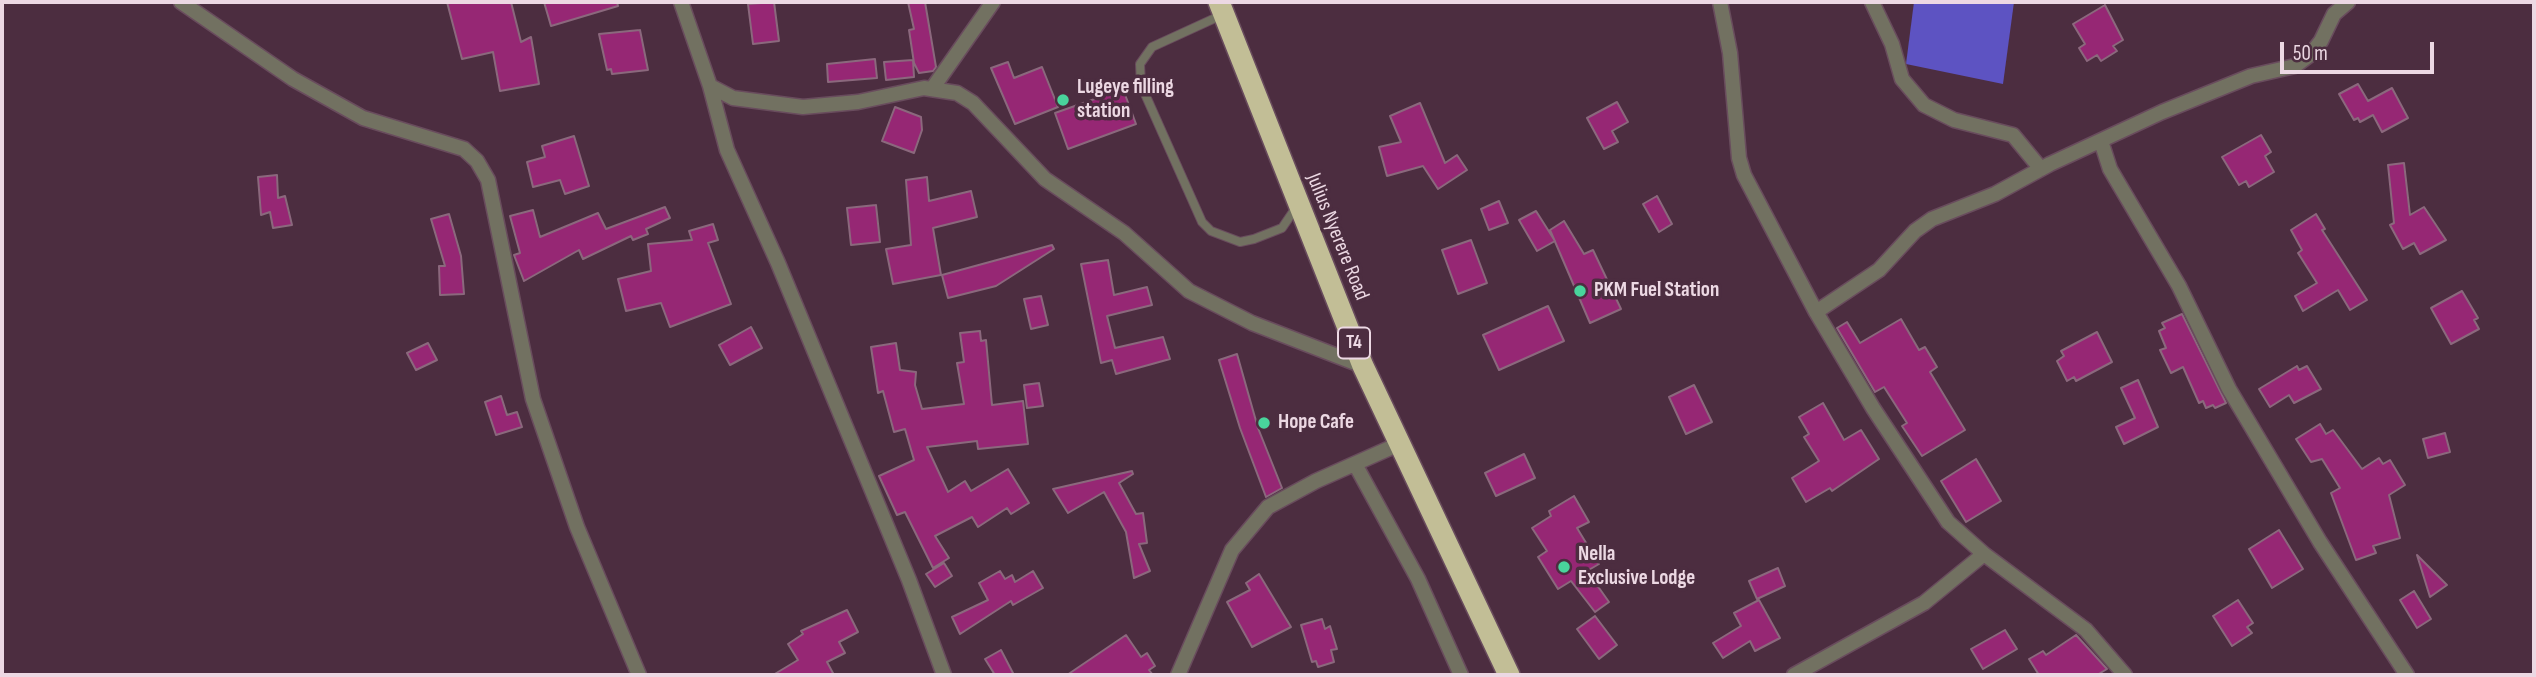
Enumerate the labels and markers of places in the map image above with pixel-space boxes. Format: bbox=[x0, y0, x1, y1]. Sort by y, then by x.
place label: Lugeye filling station bbox=[1077, 75, 1174, 125]
marker: Lugeye filling station bbox=[1055, 92, 1071, 108]
place label: PKM Fuel Station bbox=[1594, 278, 1719, 304]
marker: PKM Fuel Station bbox=[1572, 283, 1588, 299]
place label: Hope Cafe bbox=[1278, 410, 1354, 436]
marker: Hope Cafe bbox=[1256, 415, 1272, 431]
place label: Nella Exclusive Lodge bbox=[1578, 542, 1695, 592]
marker: Nella Exclusive Lodge bbox=[1556, 559, 1572, 575]

